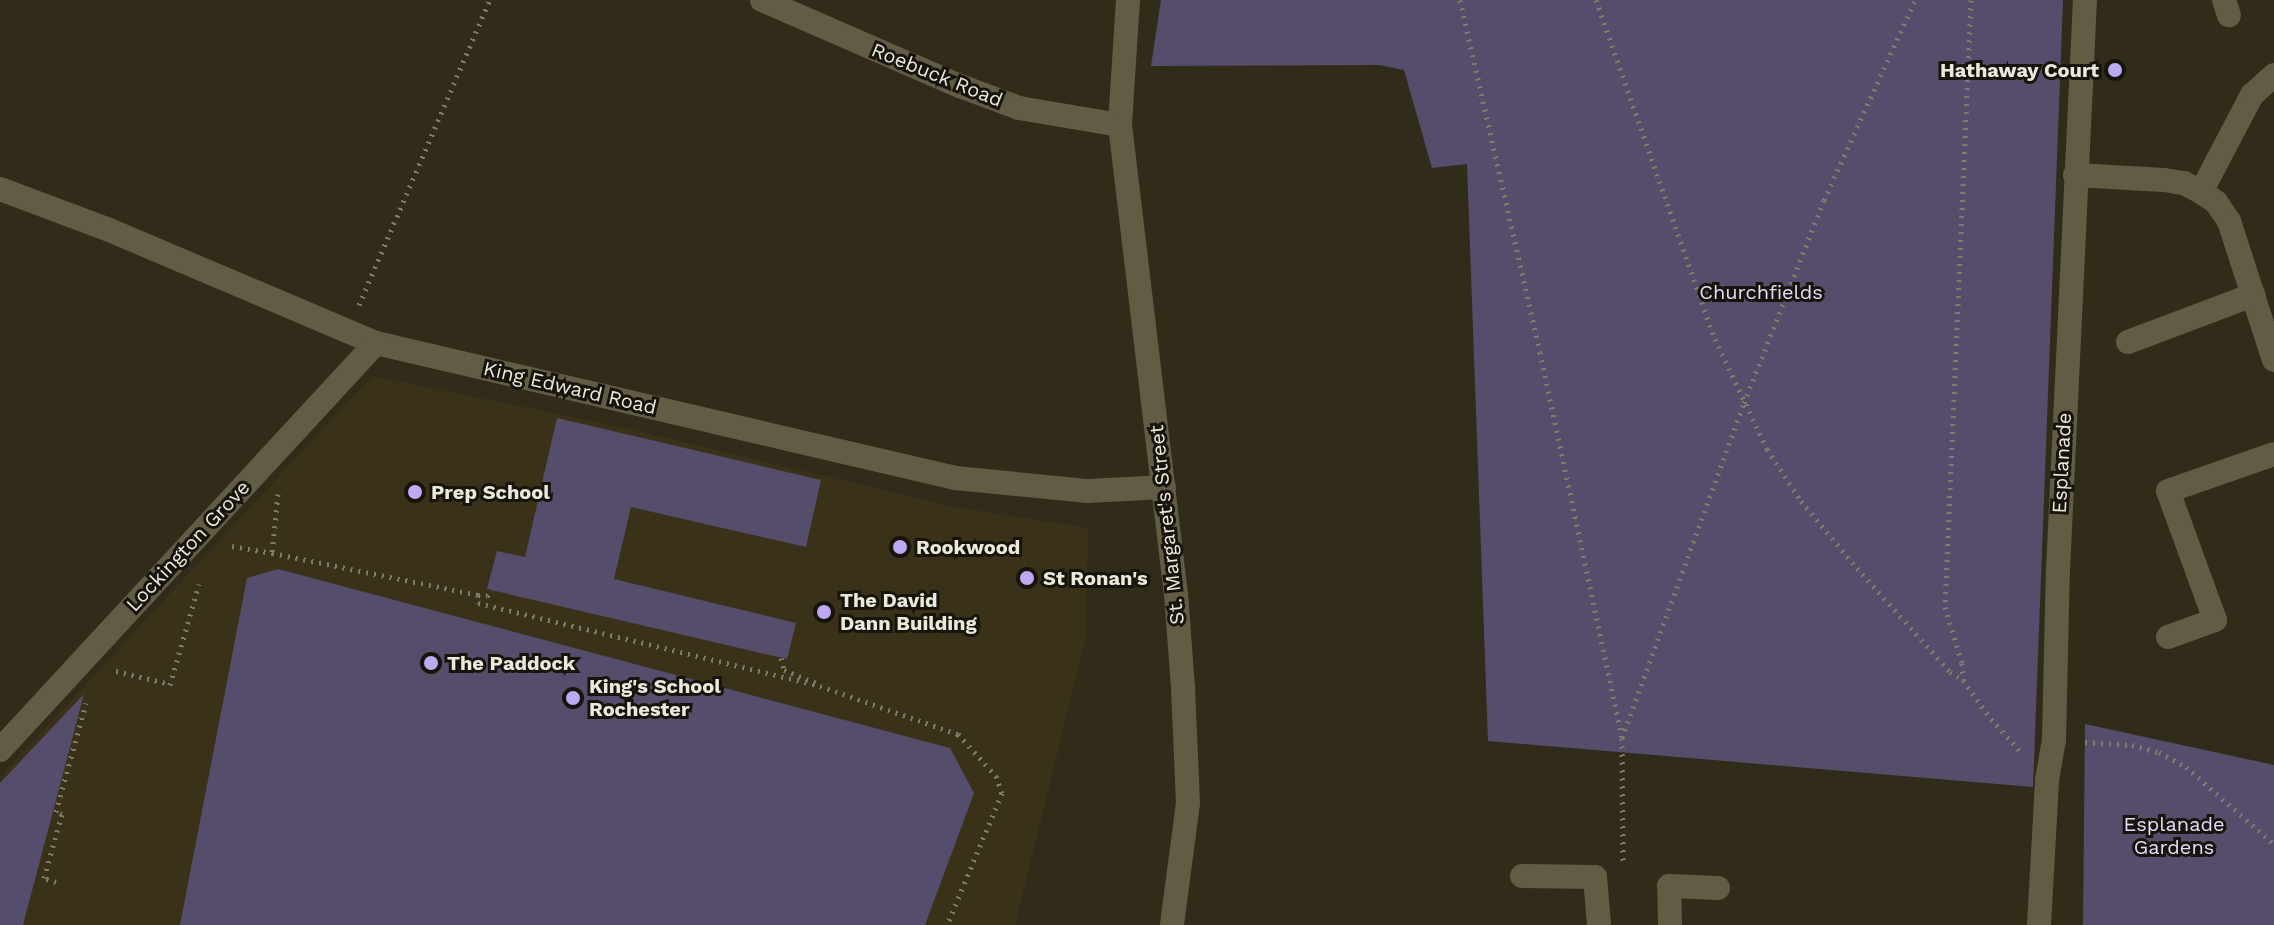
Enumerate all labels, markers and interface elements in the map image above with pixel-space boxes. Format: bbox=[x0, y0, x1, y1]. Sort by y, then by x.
street label: Roebuck Road bbox=[868, 38, 1006, 112]
place label: Hathaway Court bbox=[1940, 58, 2099, 82]
marker: Hathaway Court bbox=[2106, 61, 2124, 79]
park label: Churchfields bbox=[1699, 280, 1823, 304]
street label: King Edward Road bbox=[481, 356, 659, 420]
street label: Esplanade bbox=[2047, 412, 2077, 514]
street label: St. Margaret's Street bbox=[1145, 424, 1189, 626]
street label: Lockington Grove bbox=[121, 476, 255, 616]
place label: Prep School bbox=[431, 480, 550, 504]
marker: Prep School bbox=[406, 483, 424, 501]
place label: Rookwood bbox=[916, 535, 1020, 559]
marker: Rookwood bbox=[891, 538, 909, 556]
place label: St Ronan's bbox=[1043, 566, 1148, 590]
marker: St Ronan's bbox=[1018, 569, 1036, 587]
place label: The David Dann Building bbox=[840, 588, 977, 635]
marker: The David Dann Building bbox=[815, 603, 833, 621]
place label: The Paddock bbox=[447, 651, 575, 675]
marker: The Paddock bbox=[422, 654, 440, 672]
place label: King's School Rochester bbox=[589, 674, 721, 721]
marker: King's School Rochester bbox=[564, 689, 582, 707]
park label: Esplanade Gardens bbox=[2123, 812, 2225, 859]

